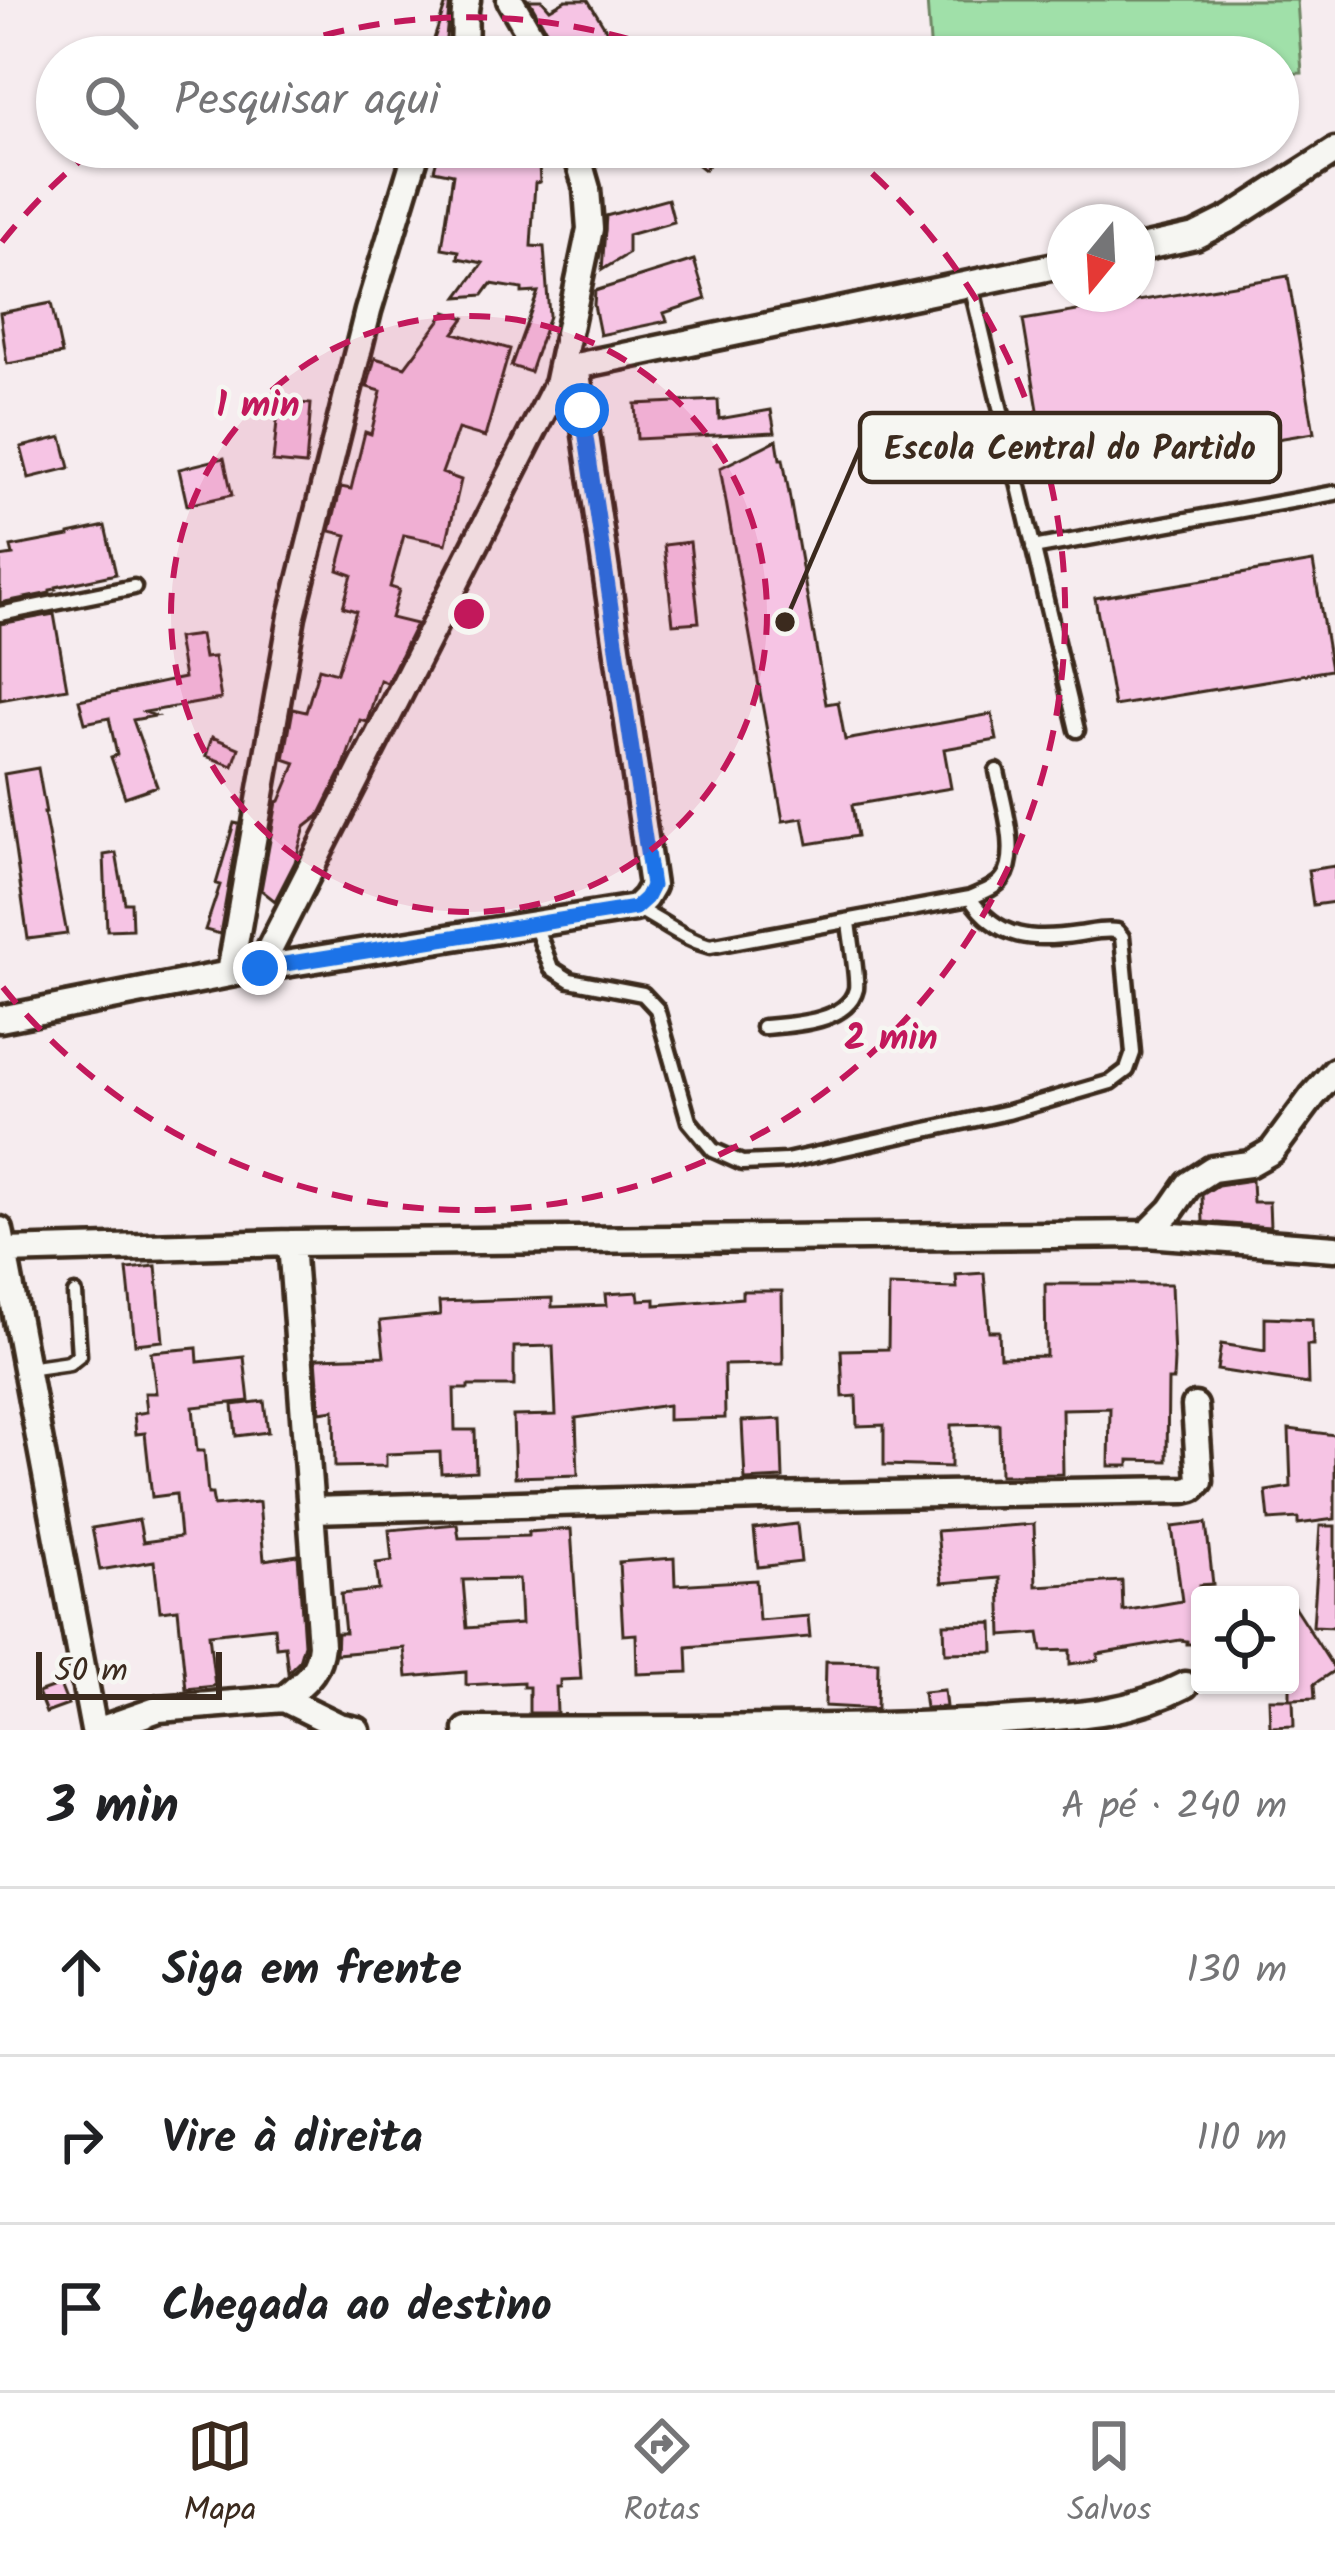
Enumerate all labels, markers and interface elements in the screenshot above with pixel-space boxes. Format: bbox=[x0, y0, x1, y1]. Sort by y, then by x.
search box bbox=[36, 36, 1299, 168]
text: Pesquisar aqui bbox=[174, 66, 440, 138]
icon: search bbox=[78, 69, 144, 135]
north arrow bbox=[1047, 204, 1155, 312]
text: 1 min bbox=[216, 378, 300, 435]
route start bbox=[555, 383, 609, 437]
callout: Escola Central do Partido bbox=[860, 413, 1280, 482]
text: Escola Central do Partido bbox=[884, 424, 1256, 477]
centre of rings bbox=[448, 593, 490, 635]
route end bbox=[233, 941, 287, 995]
text: 2 min bbox=[844, 1011, 938, 1068]
map controls bbox=[1191, 1586, 1299, 1694]
button: locate bbox=[1191, 1586, 1299, 1694]
scale bar bbox=[36, 1646, 222, 1699]
text: 50 m bbox=[54, 1646, 128, 1699]
text: 3 min bbox=[48, 1768, 179, 1849]
text: A pé · 240 m bbox=[1061, 1777, 1287, 1839]
text: Siga em frente bbox=[162, 1936, 462, 2008]
icon: ahead bbox=[48, 1939, 114, 2005]
text: 130 m bbox=[1186, 1941, 1287, 2003]
text: Vire à direita bbox=[162, 2104, 423, 2176]
icon: right bbox=[48, 2107, 114, 2173]
text: 110 m bbox=[1196, 2109, 1287, 2171]
text: Chegada ao destino bbox=[162, 2272, 552, 2344]
icon: arrive bbox=[48, 2275, 114, 2341]
tab: Mapa bbox=[184, 2413, 256, 2538]
tab: Rotas bbox=[624, 2413, 700, 2538]
tab: Salvos bbox=[1067, 2413, 1151, 2538]

